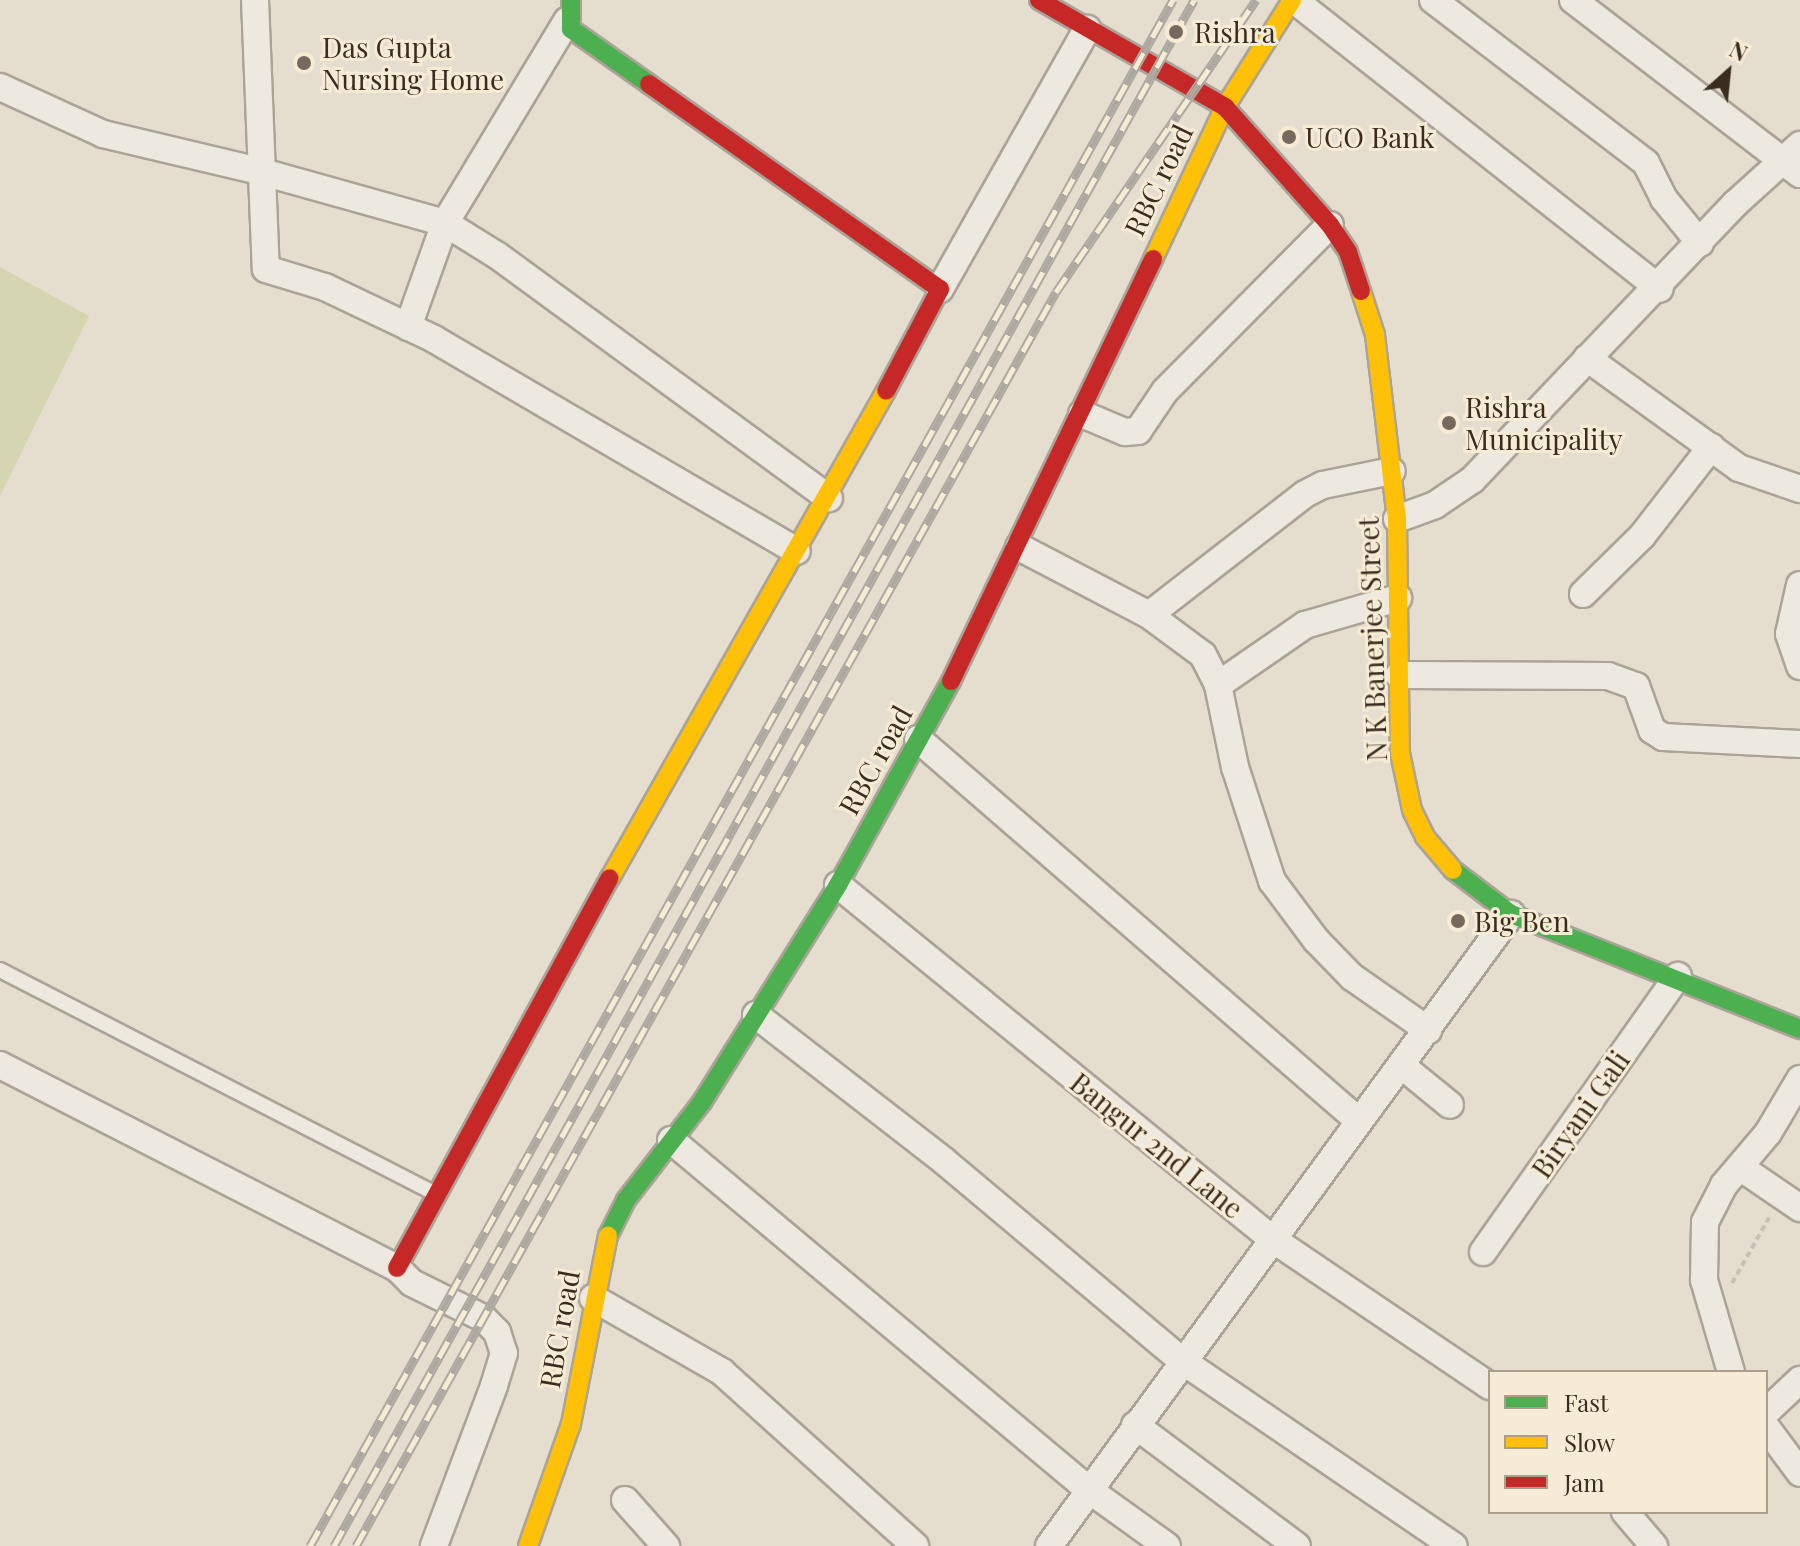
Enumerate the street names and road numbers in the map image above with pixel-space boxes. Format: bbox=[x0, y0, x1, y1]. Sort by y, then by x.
street label: RBC road bbox=[1117, 119, 1199, 241]
street label: N K Banerjee Street bbox=[1351, 516, 1393, 762]
street label: RBC road bbox=[831, 700, 919, 820]
street label: Biryani Gali bbox=[1524, 1044, 1636, 1184]
street label: Bangur 2nd Lane bbox=[1064, 1065, 1250, 1225]
street label: RBC road bbox=[532, 1267, 586, 1391]

